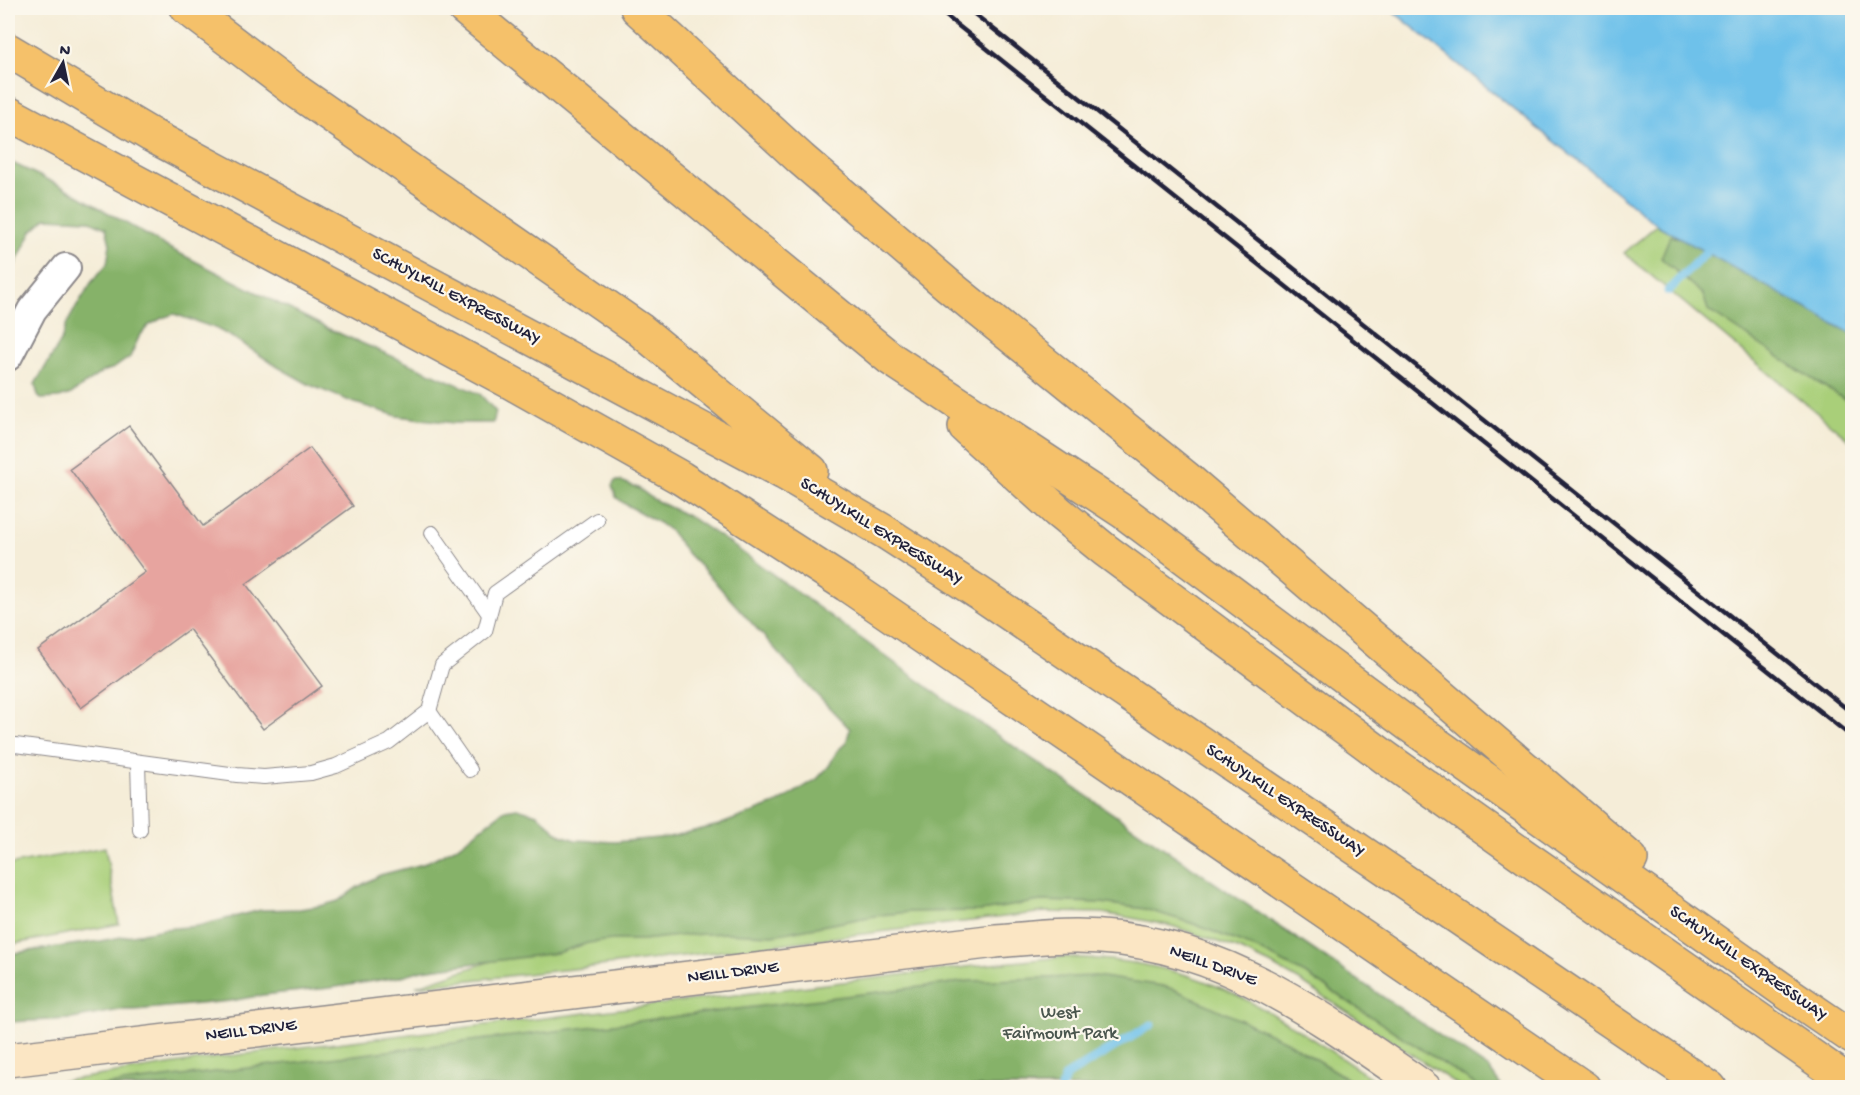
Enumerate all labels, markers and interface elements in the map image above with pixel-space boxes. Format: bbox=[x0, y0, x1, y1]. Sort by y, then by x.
north arrow bbox=[33, 33, 93, 93]
text: N bbox=[58, 41, 72, 62]
street label: SCHUYLKILL EXPRESSWAY bbox=[368, 244, 544, 350]
street label: SCHUYLKILL EXPRESSWAY bbox=[796, 473, 966, 591]
street label: SCHUYLKILL EXPRESSWAY bbox=[1201, 740, 1369, 862]
street label: SCHUYLKILL EXPRESSWAY bbox=[1665, 902, 1831, 1026]
street label: NEILL DRIVE bbox=[1166, 940, 1260, 992]
street label: NEILL DRIVE bbox=[686, 957, 780, 989]
park label: West Fairmount Park bbox=[1002, 1003, 1119, 1045]
street label: NEILL DRIVE bbox=[204, 1015, 298, 1047]

